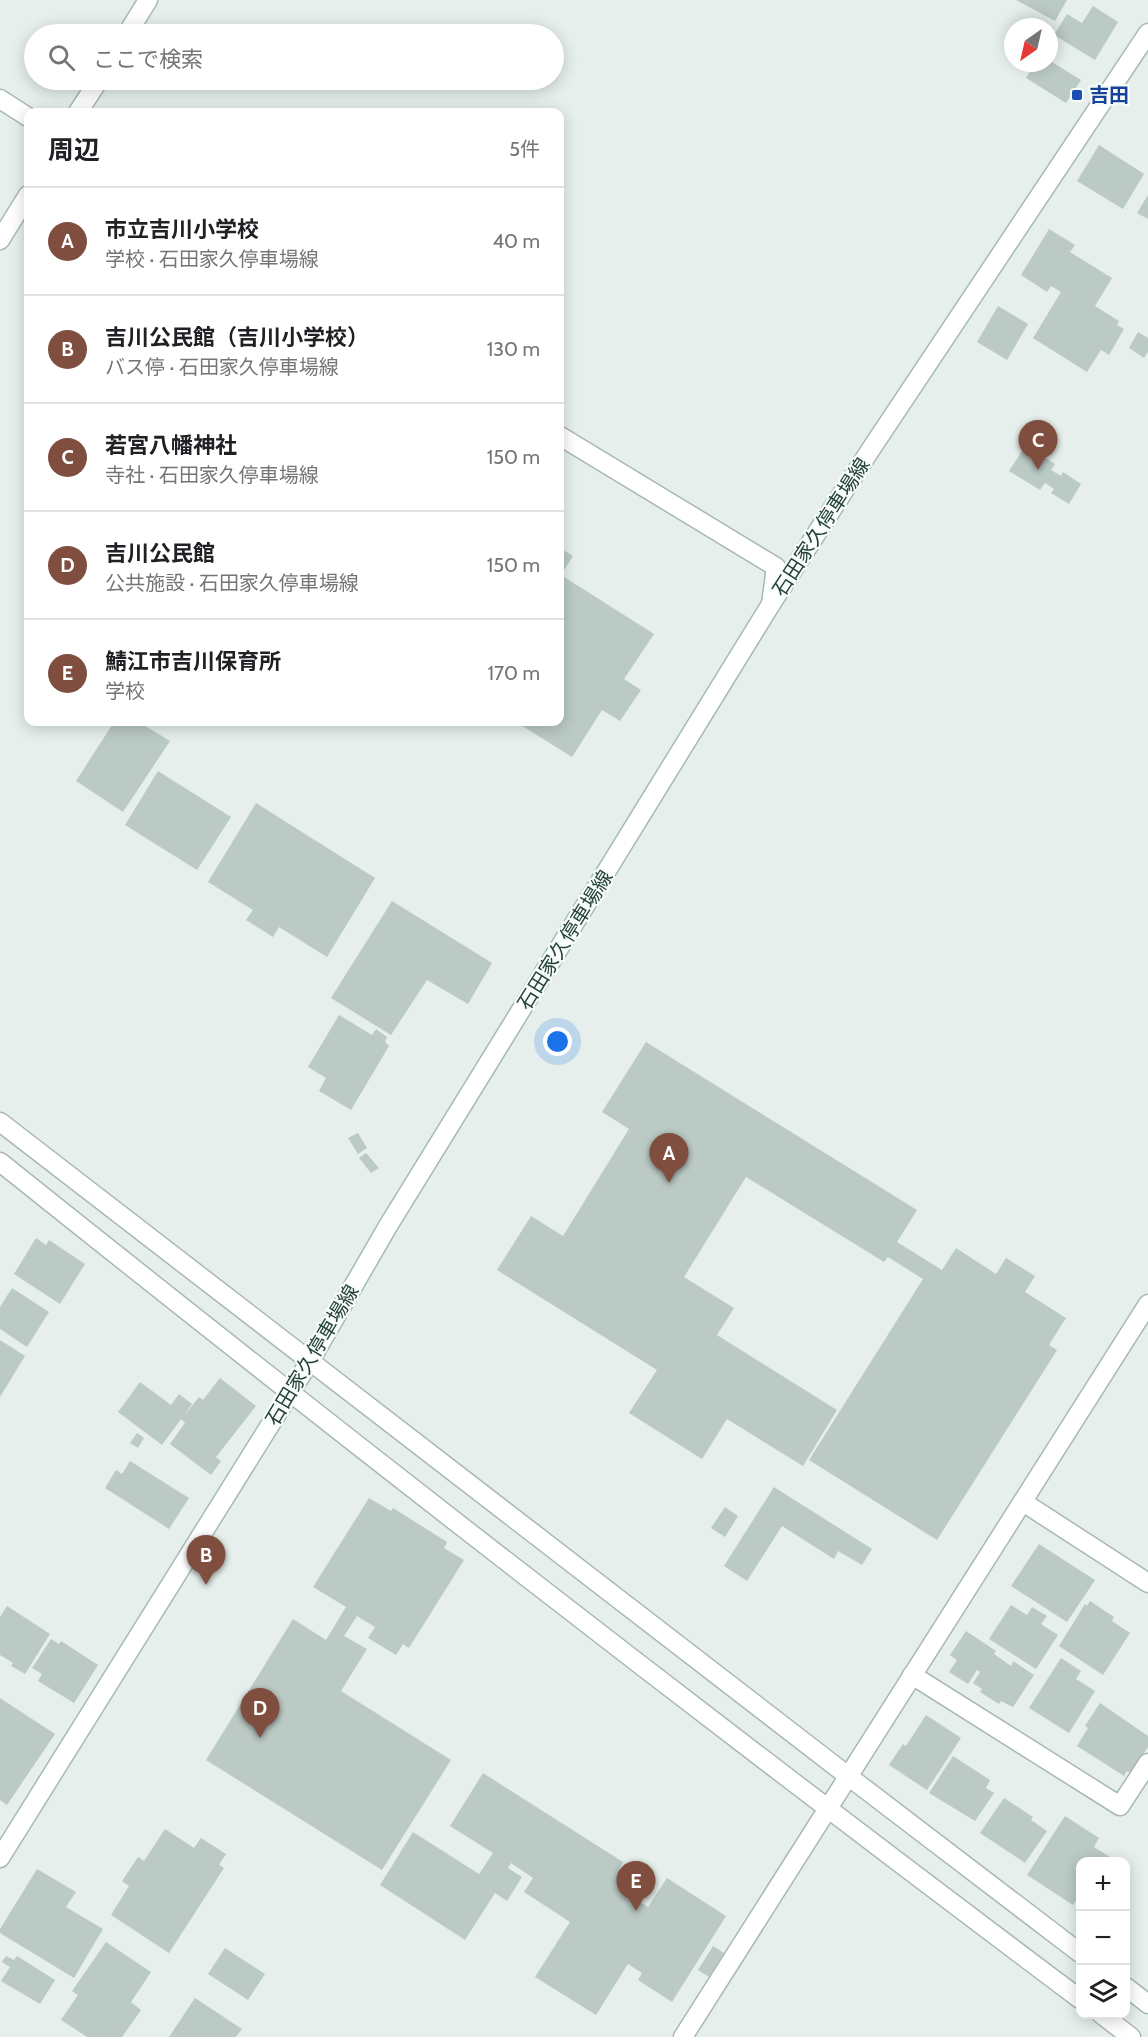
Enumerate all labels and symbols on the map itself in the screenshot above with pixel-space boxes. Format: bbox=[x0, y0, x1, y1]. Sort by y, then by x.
north arrow bbox=[1004, 18, 1058, 72]
place label: 吉田 bbox=[1089, 83, 1129, 107]
marker: 吉田 bbox=[1070, 88, 1084, 102]
pin: C bbox=[1018, 420, 1058, 470]
street label: 石田家久停車場線 bbox=[767, 453, 875, 601]
street label: 石田家久停車場線 bbox=[512, 866, 618, 1014]
your location bbox=[543, 1027, 572, 1056]
pin: A bbox=[650, 1134, 688, 1183]
street label: 石田家久停車場線 bbox=[261, 1280, 363, 1430]
pin: B bbox=[186, 1536, 226, 1585]
pin: D bbox=[240, 1688, 280, 1738]
pin: E bbox=[616, 1862, 656, 1911]

